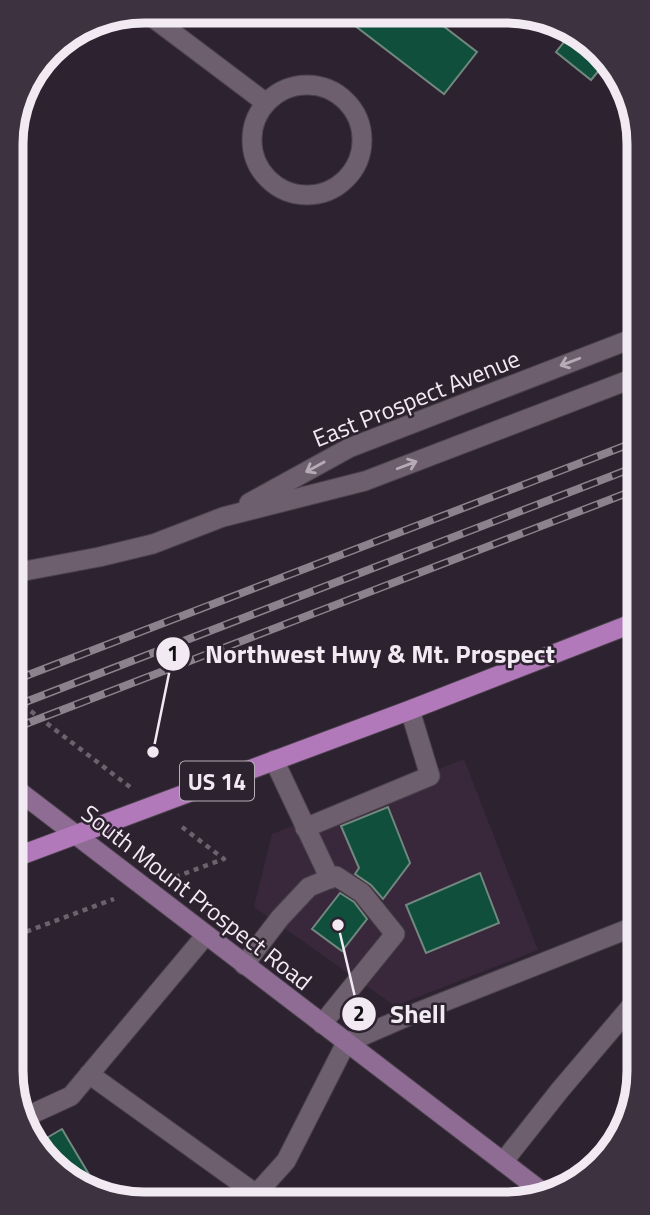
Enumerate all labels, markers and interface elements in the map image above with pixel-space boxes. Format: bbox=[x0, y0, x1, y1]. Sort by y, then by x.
street label: East Prospect Avenue bbox=[307, 340, 525, 456]
one-way arrow bbox=[560, 357, 582, 370]
one-way arrow bbox=[395, 458, 417, 470]
one-way arrow bbox=[305, 460, 325, 474]
callout: Northwest Hwy & Mt. Prospect bbox=[156, 631, 569, 678]
text: Northwest Hwy & Mt. Prospect bbox=[205, 634, 555, 673]
text: 1 bbox=[167, 637, 179, 669]
road number: US 14 bbox=[180, 762, 254, 800]
street label: South Mount Prospect Road bbox=[74, 795, 320, 999]
callout: Shell bbox=[342, 990, 460, 1037]
text: Shell bbox=[390, 994, 446, 1033]
text: 2 bbox=[353, 997, 365, 1029]

